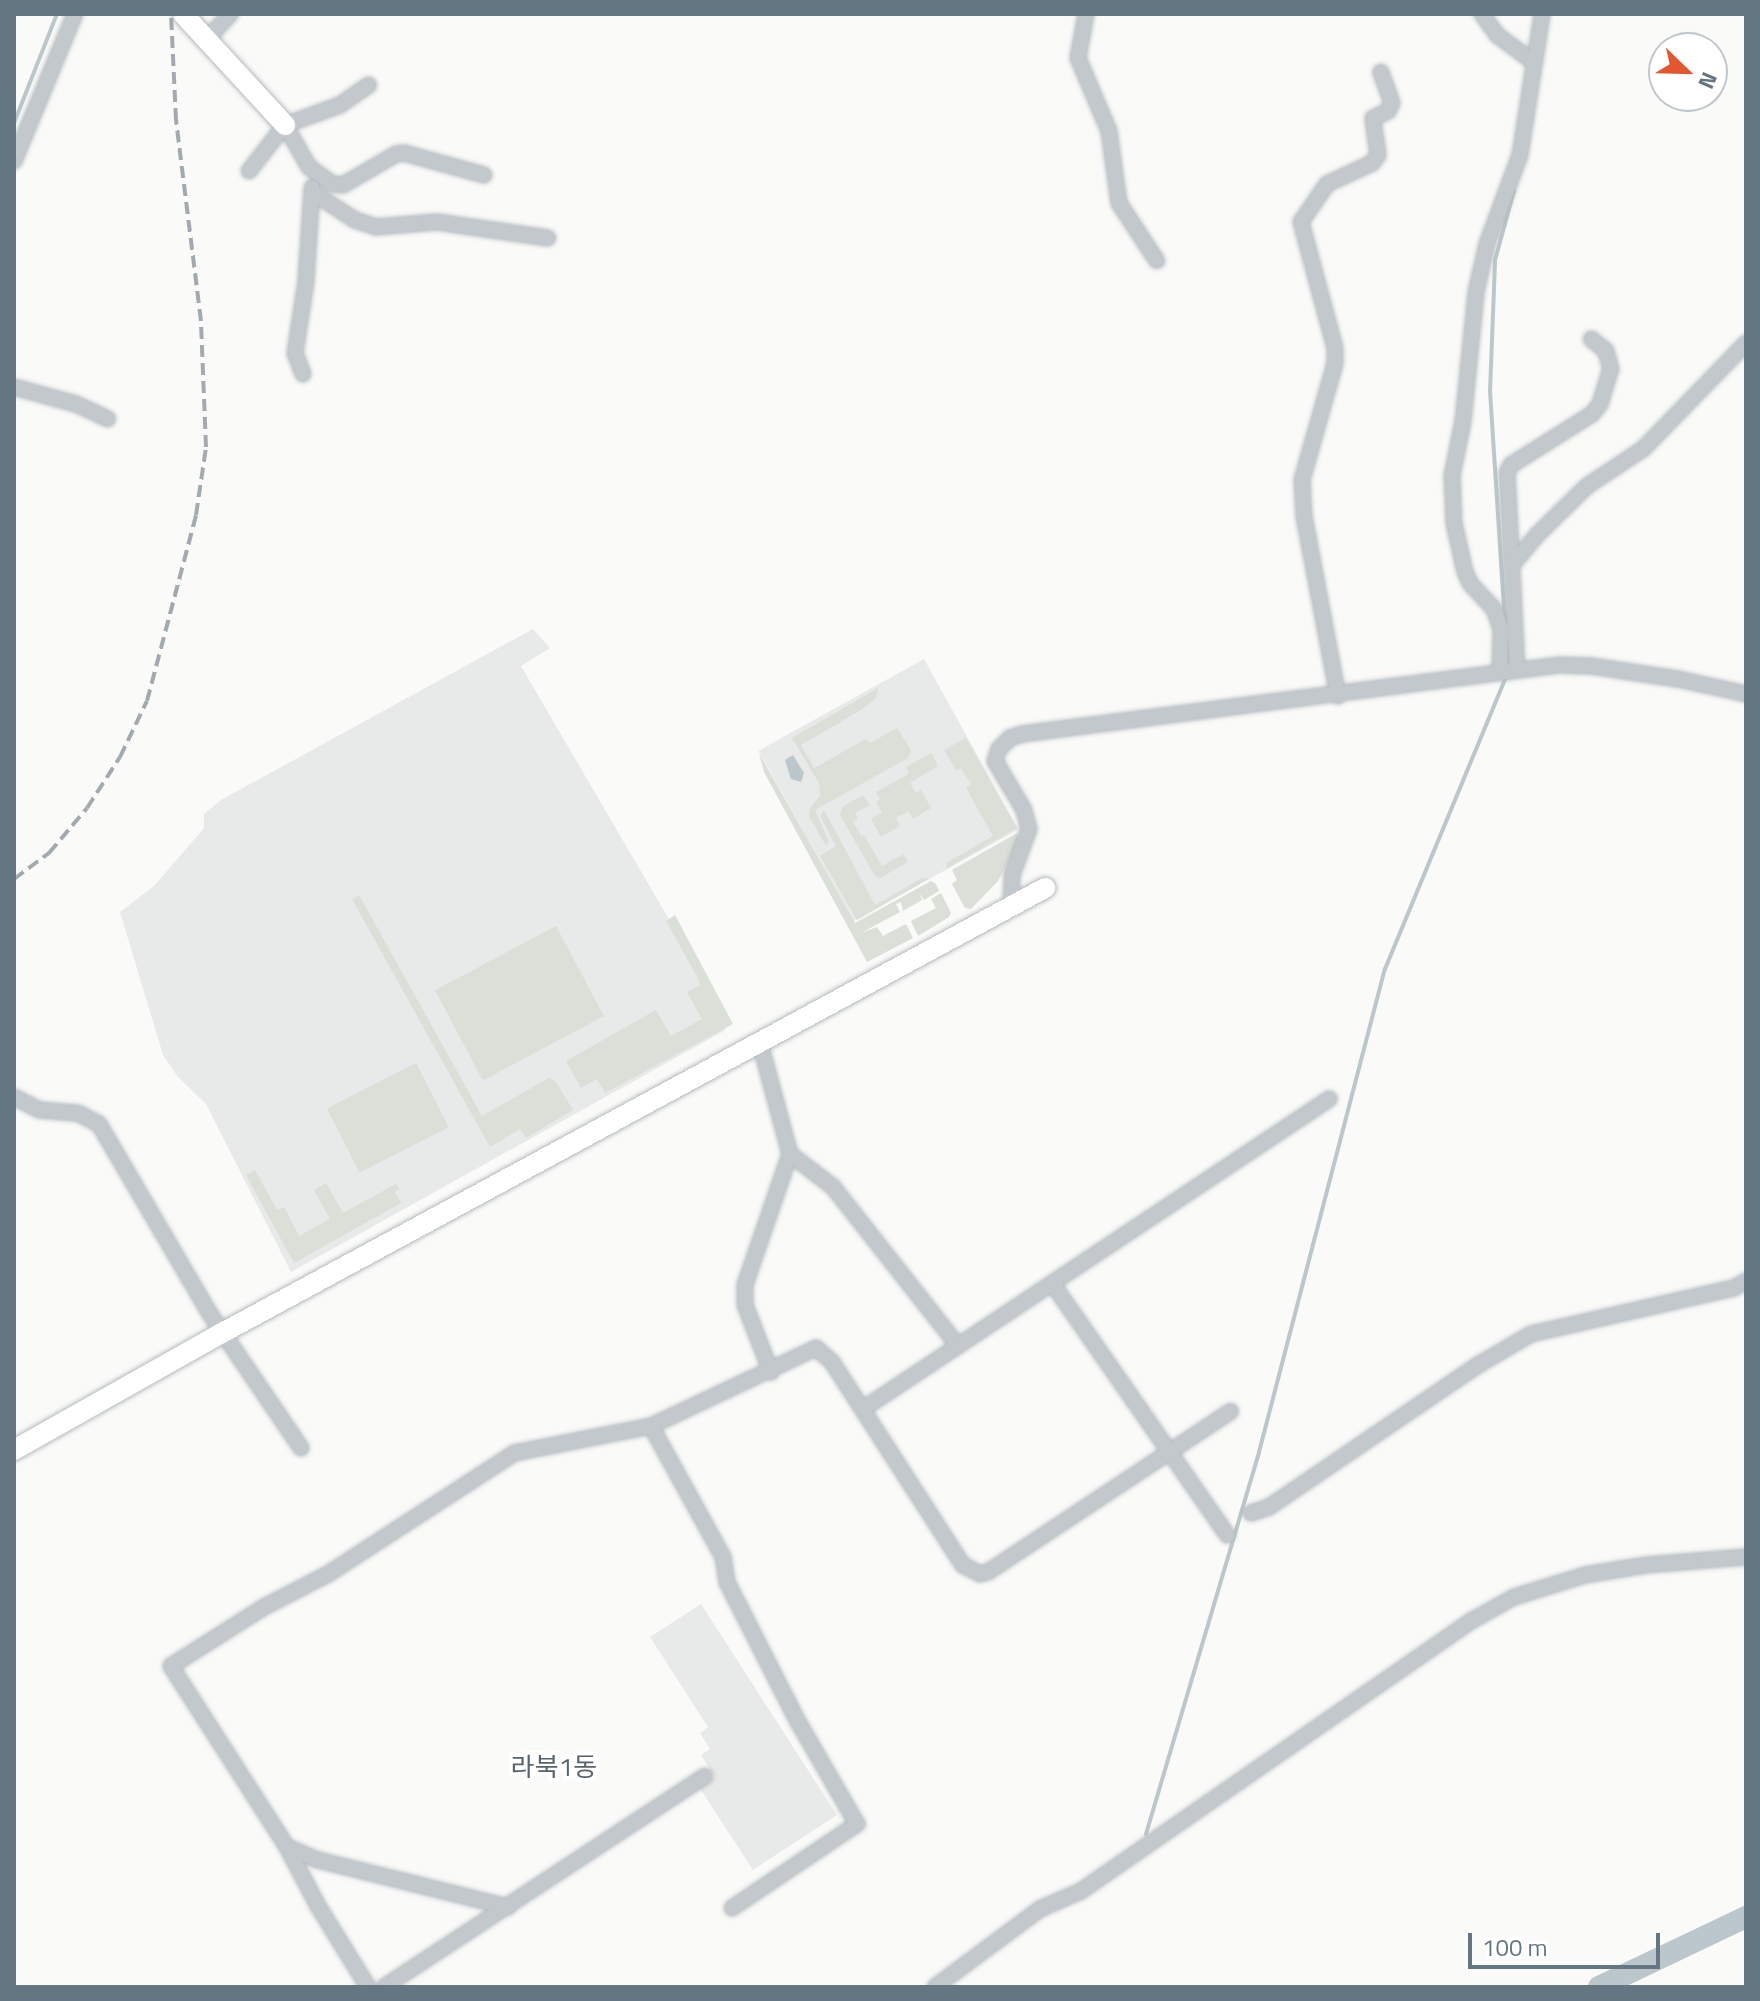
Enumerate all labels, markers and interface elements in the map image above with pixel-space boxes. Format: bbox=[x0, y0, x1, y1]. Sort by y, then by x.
north arrow bbox=[1648, 32, 1728, 112]
text: N bbox=[1690, 67, 1727, 94]
district label: 라북1동 bbox=[511, 1751, 597, 1783]
scale bar bbox=[1472, 1917, 1664, 1967]
text: 100 m bbox=[1482, 1929, 1548, 1965]

